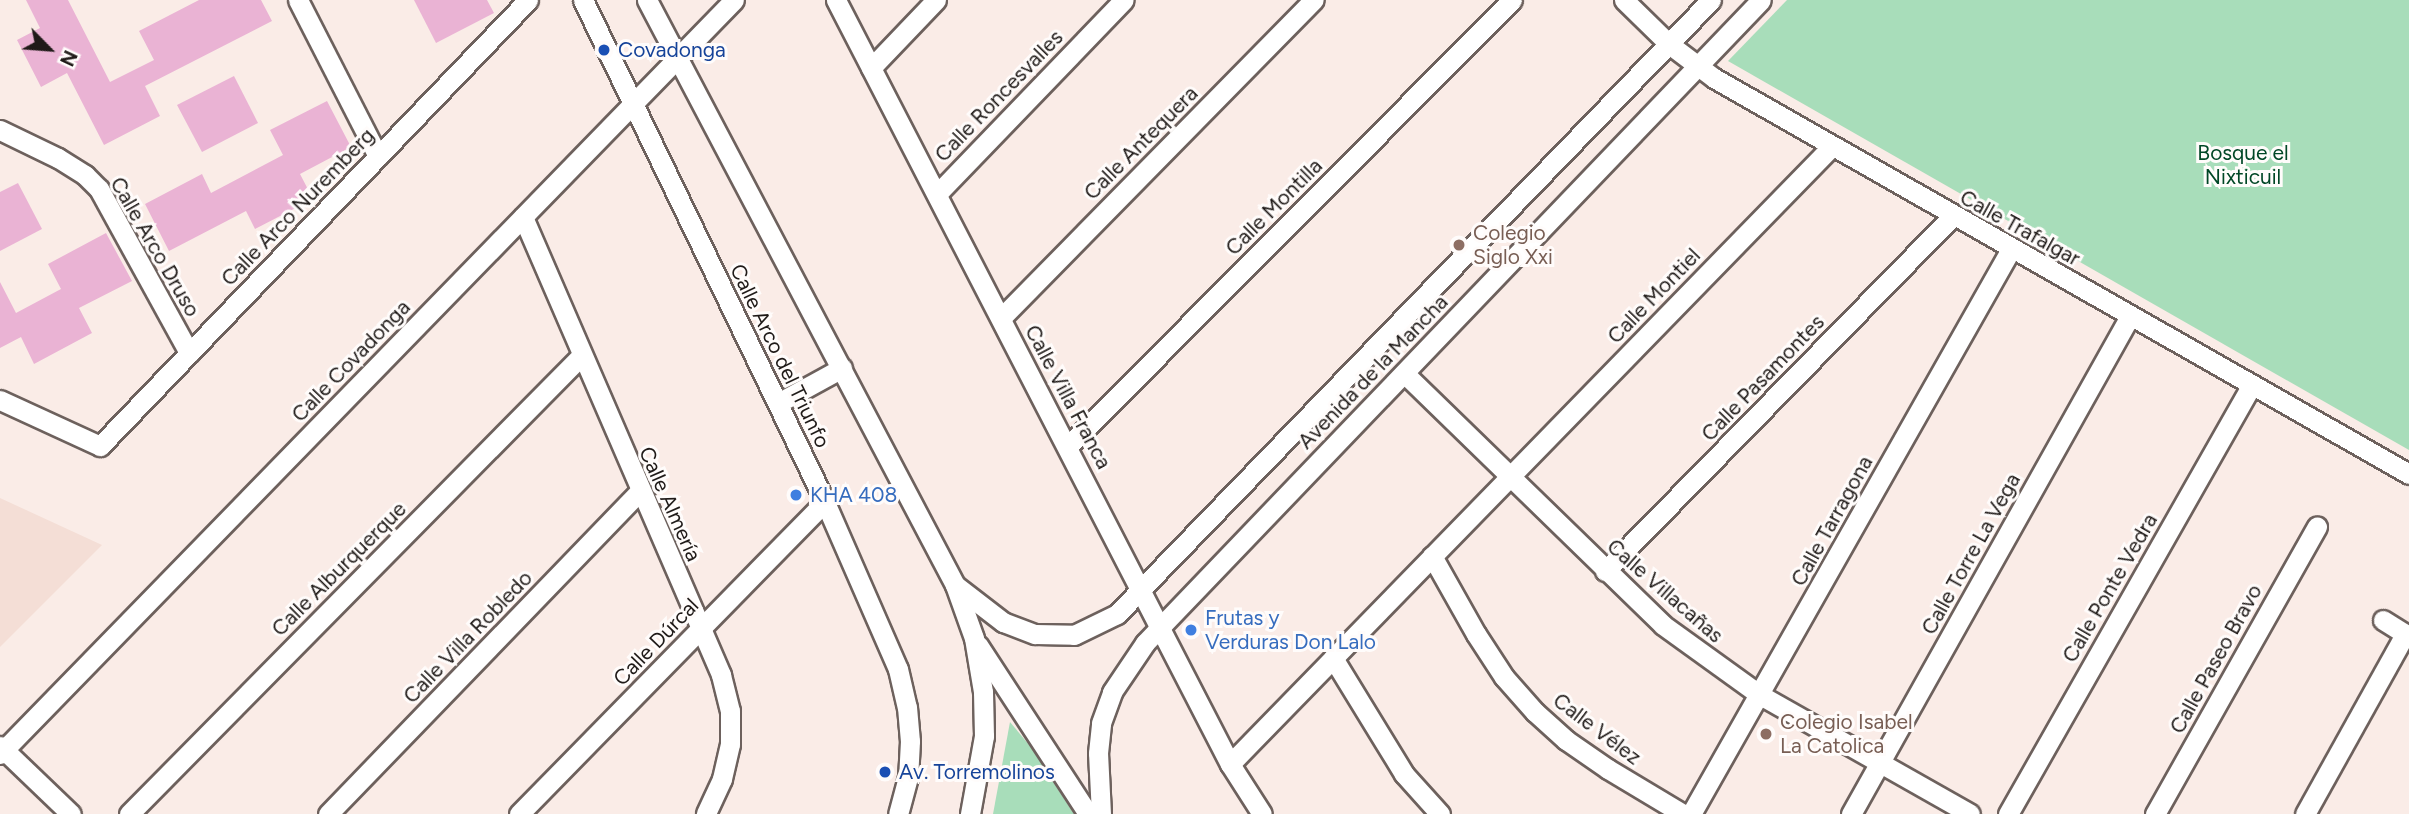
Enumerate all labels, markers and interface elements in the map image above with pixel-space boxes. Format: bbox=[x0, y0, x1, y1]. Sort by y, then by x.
north arrow bbox=[14, 14, 84, 84]
street label: Calle Roncesvalles bbox=[930, 25, 1068, 167]
place label: Covadonga bbox=[618, 37, 726, 63]
marker: Covadonga bbox=[596, 42, 612, 58]
text: N bbox=[55, 47, 82, 70]
street label: Calle Antequera bbox=[1079, 81, 1203, 205]
street label: Calle Arco Nuremberg bbox=[216, 123, 380, 291]
park label: Bosque el Nixticuil bbox=[2197, 140, 2289, 190]
street label: Calle Montilla bbox=[1220, 153, 1328, 261]
street label: Calle Arco Druso bbox=[105, 173, 205, 321]
street label: Calle Trafalgar bbox=[1956, 185, 2084, 271]
place label: Colegio Siglo Xxi bbox=[1473, 220, 1553, 270]
marker: Colegio Siglo Xxi bbox=[1451, 237, 1467, 253]
street label: Calle Montiel bbox=[1602, 243, 1706, 349]
street label: Calle Arco del Triunfo bbox=[725, 260, 835, 452]
street label: Avenida de la Mancha bbox=[1293, 290, 1453, 454]
street label: Calle Covadonga bbox=[287, 295, 415, 427]
street label: Calle Pasamontes bbox=[1696, 310, 1830, 446]
street label: Calle Villa Franca bbox=[1020, 321, 1116, 473]
street label: Calle Almería bbox=[634, 443, 706, 565]
street label: Calle Tarragona bbox=[1786, 452, 1878, 590]
street label: Calle Torre La Vega bbox=[1916, 469, 2026, 639]
place label: KHA 408 bbox=[810, 482, 897, 508]
marker: KHA 408 bbox=[788, 487, 804, 503]
street label: Calle Alburquerque bbox=[267, 497, 411, 641]
street label: Calle Ponte Vedra bbox=[2057, 509, 2163, 667]
street label: Calle Villacañas bbox=[1602, 534, 1728, 648]
street label: Calle Villa Robledo bbox=[398, 565, 538, 709]
street label: Calle Paseo Bravo bbox=[2165, 580, 2267, 738]
street label: Calle Dúrcal bbox=[608, 593, 704, 691]
place label: Frutas y Verduras Don Lalo bbox=[1205, 605, 1376, 655]
marker: Frutas y Verduras Don Lalo bbox=[1183, 622, 1199, 638]
street label: Calle Vélez bbox=[1548, 688, 1646, 770]
place label: Colegio Isabel La Catolica bbox=[1780, 709, 1913, 759]
marker: Colegio Isabel La Catolica bbox=[1758, 726, 1774, 742]
place label: Av. Torremolinos bbox=[899, 759, 1055, 785]
marker: Av. Torremolinos bbox=[877, 764, 893, 780]

